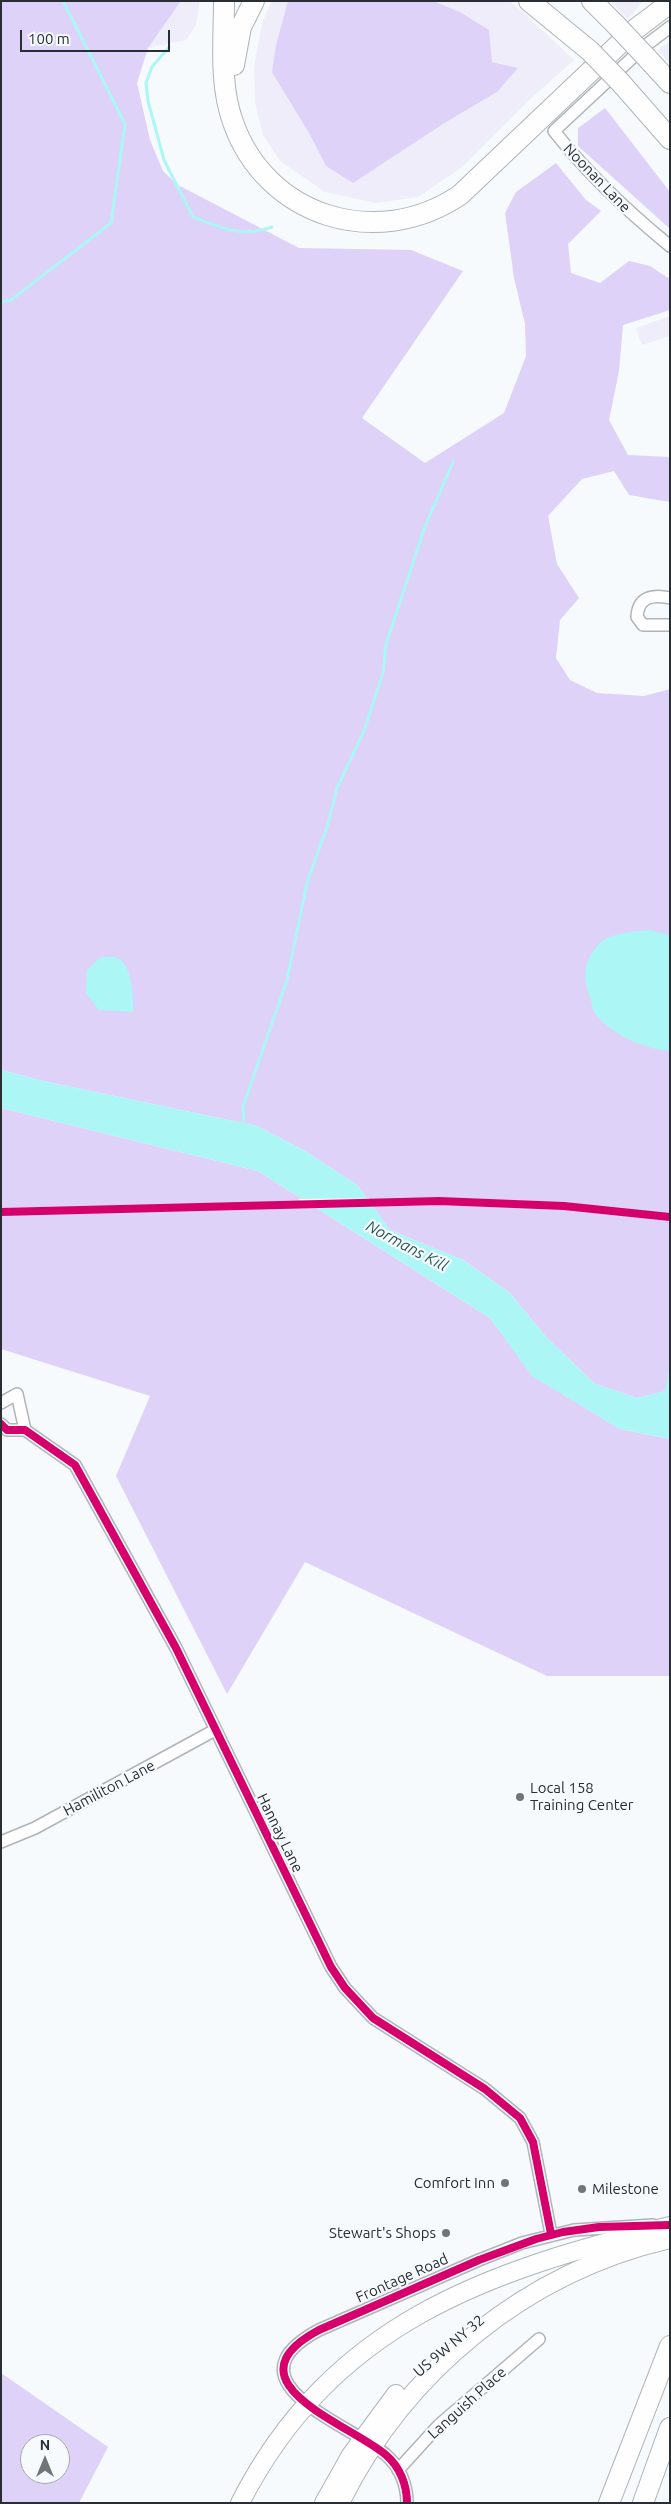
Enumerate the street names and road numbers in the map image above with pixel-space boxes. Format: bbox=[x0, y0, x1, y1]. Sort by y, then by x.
street label: Noonan Lane bbox=[560, 140, 634, 216]
street label: Hamiliton Lane bbox=[60, 1756, 158, 1820]
street label: Hannay Lane bbox=[253, 1790, 307, 1876]
street label: Frontage Road bbox=[353, 2250, 451, 2306]
street label: US 9W NY 32 bbox=[410, 2311, 488, 2381]
street label: Languish Place bbox=[424, 2363, 510, 2443]

